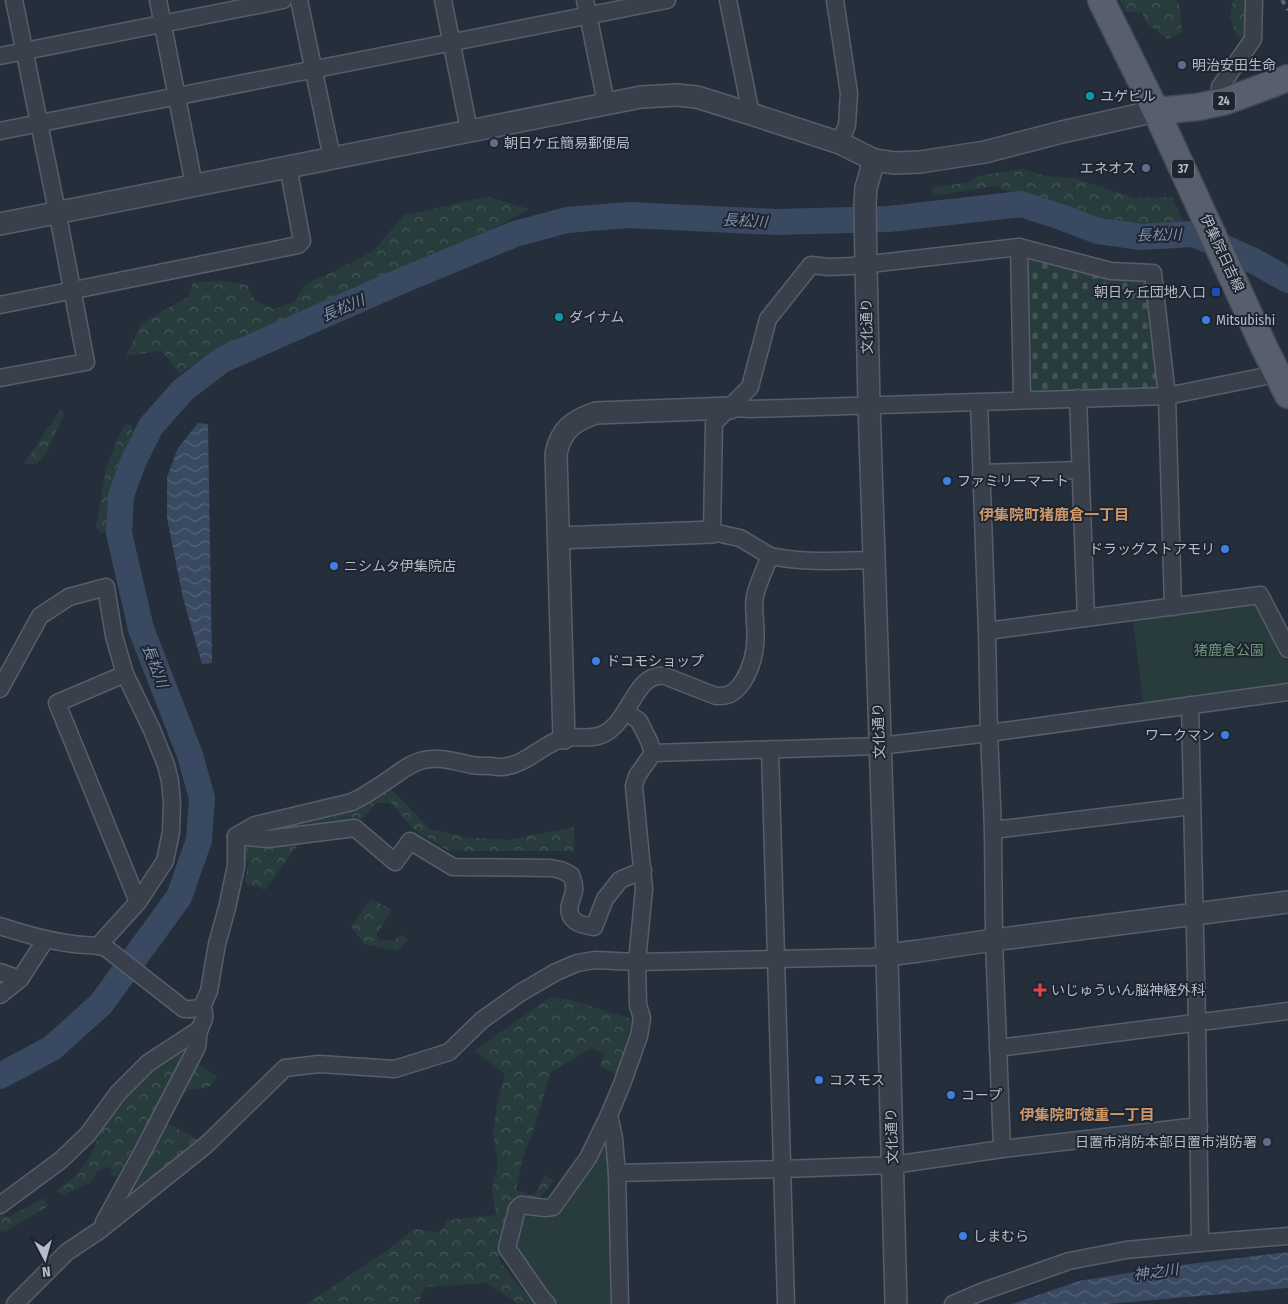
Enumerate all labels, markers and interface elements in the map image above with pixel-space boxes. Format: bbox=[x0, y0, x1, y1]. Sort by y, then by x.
place label: 明治安田生命 bbox=[1192, 57, 1276, 74]
marker: 明治安田生命 bbox=[1176, 59, 1188, 71]
place label: ユゲビル bbox=[1100, 88, 1156, 105]
marker: ユゲビル bbox=[1084, 90, 1096, 102]
road number: 24 bbox=[1213, 92, 1235, 110]
place label: 朝日ケ丘簡易郵便局 bbox=[504, 135, 630, 152]
marker: 朝日ケ丘簡易郵便局 bbox=[488, 137, 500, 149]
place label: エネオス bbox=[1080, 160, 1136, 177]
road number: 37 bbox=[1172, 160, 1194, 178]
marker: エネオス bbox=[1140, 162, 1152, 174]
water label: 長松川 bbox=[722, 211, 770, 231]
street label: 伊集院日吉線 bbox=[1197, 211, 1247, 295]
water label: 長松川 bbox=[1136, 226, 1184, 244]
place label: 朝日ヶ丘団地入口 bbox=[1094, 284, 1206, 301]
marker: 朝日ヶ丘団地入口 bbox=[1210, 286, 1222, 298]
water label: 長松川 bbox=[319, 290, 369, 325]
street label: 文化通り bbox=[858, 298, 876, 354]
place label: ダイナム bbox=[569, 309, 624, 326]
marker: ダイナム bbox=[553, 311, 565, 323]
place label: Mitsubishi bbox=[1216, 312, 1275, 329]
marker: Mitsubishi bbox=[1200, 314, 1212, 326]
place label: ファミリーマート bbox=[957, 473, 1069, 490]
marker: ファミリーマート bbox=[941, 475, 953, 487]
district label: 伊集院町猪鹿倉一丁目 bbox=[979, 506, 1129, 524]
place label: ドラッグストアモリ bbox=[1089, 541, 1215, 558]
marker: ドラッグストアモリ bbox=[1219, 543, 1231, 555]
place label: ニシムタ伊集院店 bbox=[344, 558, 456, 575]
marker: ニシムタ伊集院店 bbox=[328, 560, 340, 572]
water label: 長松川 bbox=[139, 642, 172, 692]
park label: 猪鹿倉公園 bbox=[1194, 642, 1264, 659]
place label: ドコモショップ bbox=[606, 653, 704, 670]
marker: ドコモショップ bbox=[590, 655, 602, 667]
street label: 文化通り bbox=[870, 703, 888, 759]
place label: ワークマン bbox=[1145, 727, 1215, 744]
marker: ワークマン bbox=[1219, 729, 1231, 741]
place label: いじゅういん脳神経外科 bbox=[1051, 982, 1205, 999]
marker: いじゅういん脳神経外科 bbox=[1033, 983, 1047, 997]
place label: コスモス bbox=[829, 1072, 885, 1089]
marker: コスモス bbox=[813, 1074, 825, 1086]
place label: コープ bbox=[961, 1087, 1002, 1104]
marker: コープ bbox=[945, 1089, 957, 1101]
district label: 伊集院町徳重一丁目 bbox=[1019, 1106, 1155, 1124]
street label: 文化通り bbox=[883, 1108, 901, 1164]
place label: 日置市消防本部日置市消防署 bbox=[1075, 1134, 1257, 1151]
marker: 日置市消防本部日置市消防署 bbox=[1261, 1136, 1273, 1148]
place label: しまむら bbox=[973, 1228, 1029, 1245]
marker: しまむら bbox=[957, 1230, 969, 1242]
north arrow bbox=[20, 1234, 70, 1284]
water label: 神之川 bbox=[1133, 1260, 1181, 1284]
text: N bbox=[41, 1263, 51, 1280]

